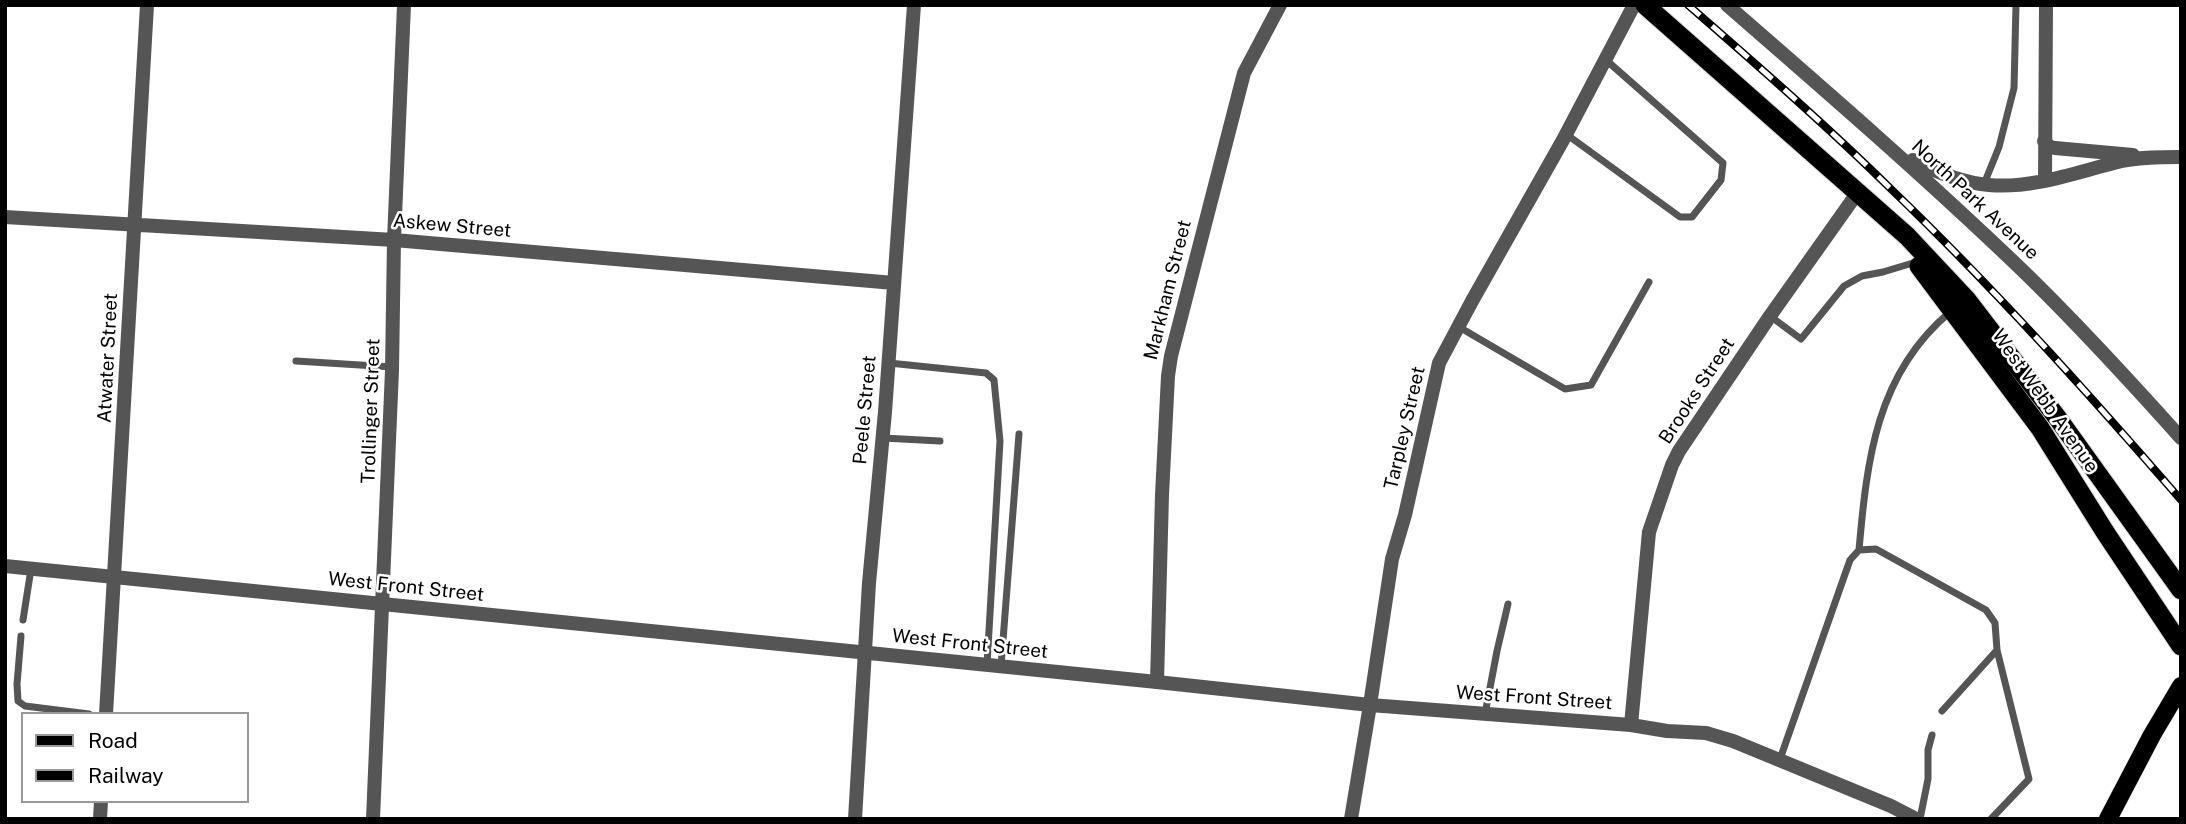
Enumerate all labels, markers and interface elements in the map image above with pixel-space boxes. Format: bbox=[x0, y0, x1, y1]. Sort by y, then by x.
street label: North Park Avenue bbox=[1907, 135, 2043, 265]
street label: Askew Street bbox=[392, 209, 512, 243]
street label: Markham Street bbox=[1140, 218, 1196, 362]
street label: Atwater Street bbox=[93, 293, 123, 423]
street label: West Webb Avenue bbox=[1987, 325, 2103, 477]
street label: Brooks Street bbox=[1654, 334, 1740, 448]
street label: Trollinger Street bbox=[357, 338, 385, 484]
street label: Peele Street bbox=[849, 354, 881, 466]
street label: Tarpley Street bbox=[1380, 364, 1430, 492]
street label: West Front Street bbox=[327, 567, 485, 607]
street label: West Front Street bbox=[891, 624, 1049, 664]
street label: West Front Street bbox=[1455, 681, 1613, 715]
legend bbox=[21, 712, 248, 803]
text: Road bbox=[88, 728, 138, 753]
text: Railway bbox=[88, 763, 164, 788]

